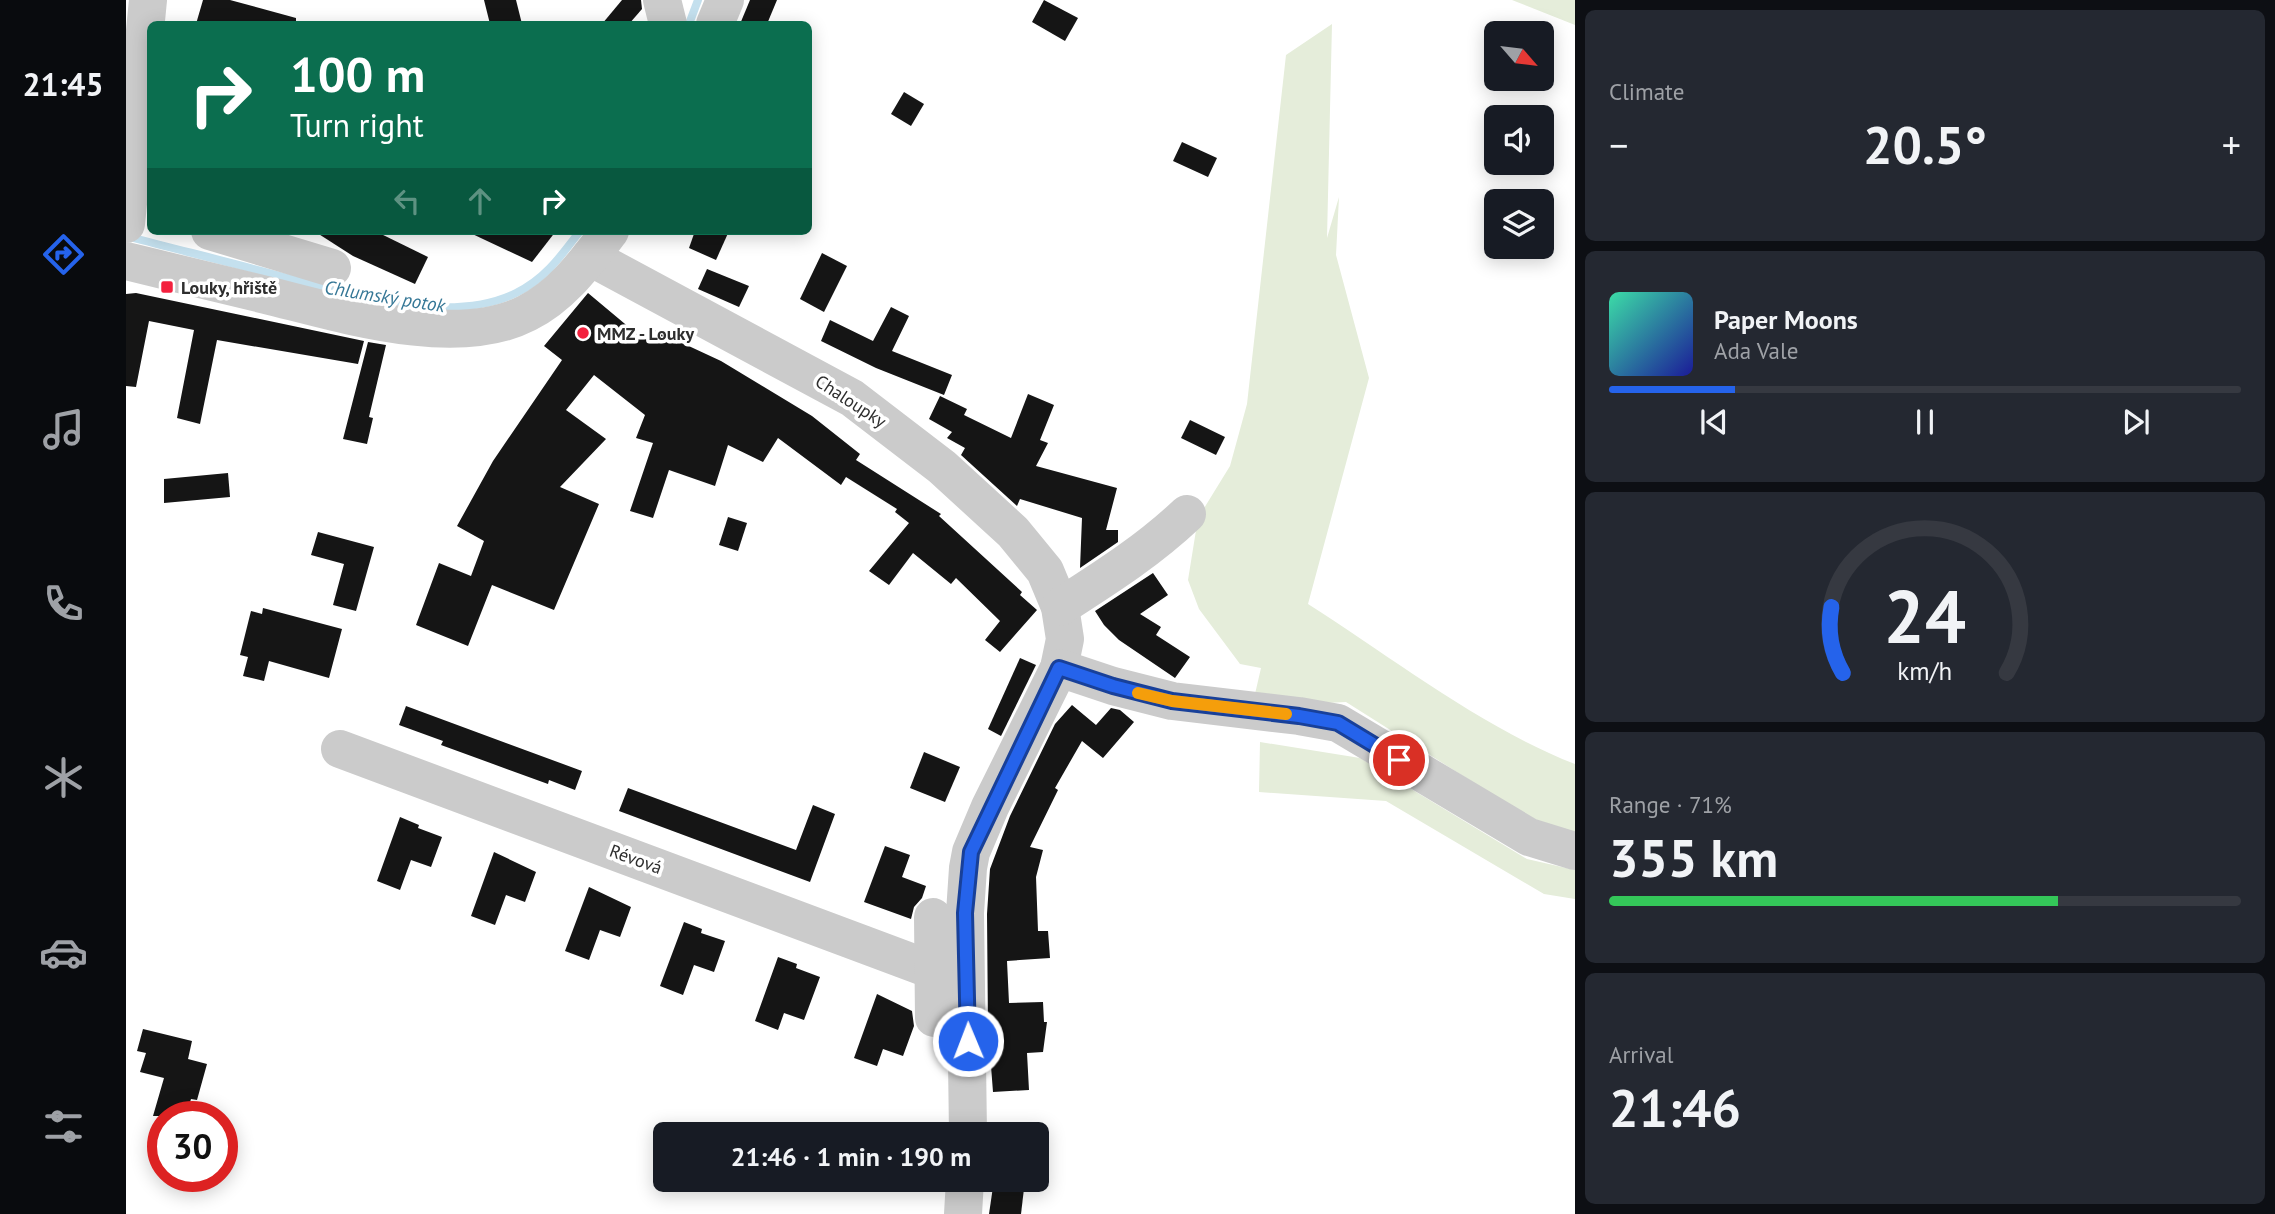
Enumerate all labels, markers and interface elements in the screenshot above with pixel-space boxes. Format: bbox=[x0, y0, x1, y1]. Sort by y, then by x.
north arrow bbox=[1484, 21, 1554, 91]
map controls bbox=[1484, 21, 1554, 259]
text: 100 m bbox=[290, 42, 425, 106]
icon: right bbox=[175, 49, 266, 140]
text: 21:45 bbox=[22, 63, 104, 105]
text: Climate bbox=[1609, 77, 1684, 106]
text: Turn right bbox=[290, 104, 424, 146]
button: sound bbox=[1484, 105, 1554, 175]
text: 20.5° bbox=[1863, 111, 1987, 178]
text: − bbox=[1609, 120, 1628, 169]
text: + bbox=[2222, 120, 2241, 169]
icon: left bbox=[388, 182, 426, 220]
icon: ahead bbox=[461, 182, 499, 220]
icon: right bbox=[534, 182, 572, 220]
button: layers bbox=[1484, 189, 1554, 259]
icon: directions bbox=[39, 230, 88, 279]
water label: Chlumský potok bbox=[323, 275, 448, 318]
place label: Louky, hřiště bbox=[181, 276, 277, 299]
marker: Louky, hřiště bbox=[159, 279, 175, 295]
text: Paper Moons bbox=[1714, 303, 1858, 336]
place label: MMZ - Louky bbox=[597, 322, 695, 345]
marker: MMZ - Louky bbox=[575, 325, 591, 341]
text: Ada Vale bbox=[1714, 336, 1798, 365]
street label: Chaloupky bbox=[811, 369, 891, 433]
icon: previous bbox=[1695, 403, 1733, 441]
icon: pause bbox=[1906, 403, 1944, 441]
icon: next bbox=[2117, 403, 2155, 441]
icon: music bbox=[39, 405, 88, 454]
text: 24 bbox=[1884, 569, 1966, 663]
icon: phone bbox=[39, 579, 88, 628]
text: km/h bbox=[1898, 655, 1952, 687]
pin bbox=[1369, 730, 1429, 790]
icon: arrive bbox=[1380, 741, 1418, 779]
icon: climate bbox=[39, 753, 88, 802]
text: Range · 71% bbox=[1609, 790, 1732, 819]
text: 355 km bbox=[1609, 824, 1778, 891]
street label: Révová bbox=[607, 839, 665, 879]
icon: car bbox=[39, 928, 88, 977]
position arrow bbox=[931, 1004, 1005, 1078]
text: Arrival bbox=[1609, 1040, 1673, 1069]
text: 21:46 bbox=[1609, 1074, 1741, 1141]
speed limit sign: 30 bbox=[147, 1101, 238, 1192]
icon: filters bbox=[39, 1102, 88, 1151]
text: 21:46 · 1 min · 190 m bbox=[731, 1140, 971, 1173]

